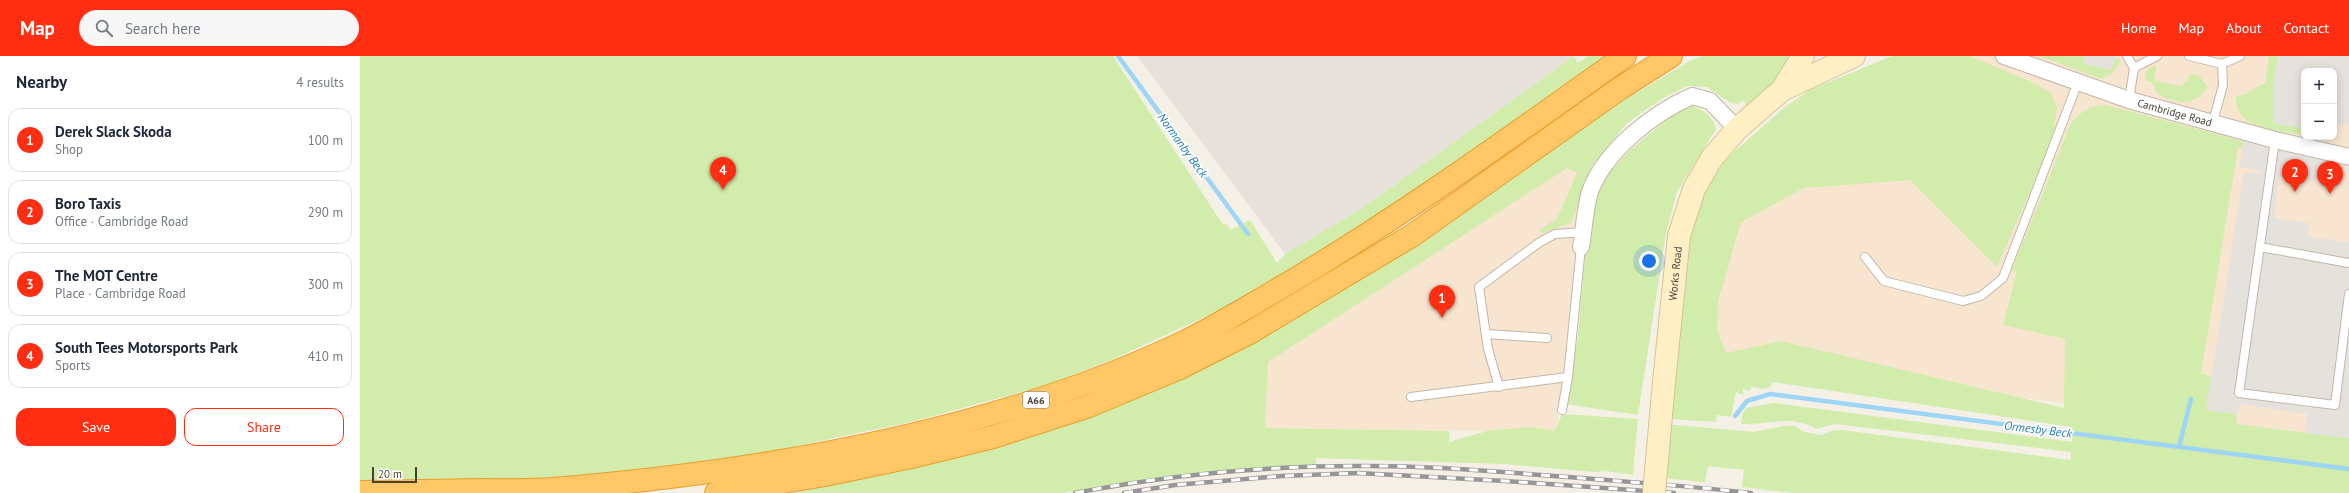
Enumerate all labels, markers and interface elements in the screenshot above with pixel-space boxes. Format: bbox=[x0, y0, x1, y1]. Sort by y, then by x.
search box bbox=[79, 10, 359, 46]
text: Map bbox=[20, 16, 55, 40]
icon: search bbox=[93, 17, 115, 39]
text: Search here bbox=[125, 19, 201, 38]
text: Home bbox=[2121, 19, 2156, 37]
text: Map bbox=[2178, 19, 2204, 37]
text: About bbox=[2226, 19, 2262, 37]
text: Contact bbox=[2284, 19, 2329, 37]
map controls bbox=[2301, 68, 2337, 140]
button: + bbox=[2301, 68, 2337, 104]
text: Nearby bbox=[16, 71, 67, 93]
text: 4 results bbox=[296, 74, 344, 91]
street label: Cambridge Road bbox=[2136, 96, 2214, 129]
button: − bbox=[2301, 104, 2337, 140]
water label: Normanby Beck bbox=[1155, 110, 1212, 181]
text: Derek Slack Skoda bbox=[55, 122, 172, 141]
text: 1 bbox=[26, 132, 34, 149]
text: 100 m bbox=[308, 132, 343, 149]
text: Shop bbox=[55, 141, 83, 158]
pin: 4 bbox=[710, 157, 736, 190]
pin: 2 bbox=[2282, 159, 2308, 192]
pin: 3 bbox=[2317, 161, 2343, 194]
text: Boro Taxis bbox=[55, 194, 121, 213]
text: 2 bbox=[26, 204, 34, 221]
text: 290 m bbox=[308, 204, 343, 221]
text: Office · Cambridge Road bbox=[55, 213, 188, 230]
street label: Works Road bbox=[1665, 246, 1685, 301]
your location bbox=[1639, 251, 1659, 271]
text: The MOT Centre bbox=[55, 266, 158, 285]
text: 3 bbox=[26, 276, 34, 293]
text: 300 m bbox=[308, 276, 343, 293]
text: Place · Cambridge Road bbox=[55, 285, 186, 302]
pin: 1 bbox=[1429, 285, 1455, 318]
text: South Tees Motorsports Park bbox=[55, 338, 238, 357]
text: 4 bbox=[26, 348, 34, 365]
text: 410 m bbox=[308, 348, 343, 365]
text: Sports bbox=[55, 357, 91, 374]
road number: A66 bbox=[1023, 392, 1049, 408]
button: Save bbox=[16, 408, 176, 446]
button: Share bbox=[184, 408, 344, 446]
water label: Ormesby Beck bbox=[2003, 417, 2073, 441]
scale bar bbox=[372, 465, 417, 484]
text: 20 m bbox=[378, 467, 402, 481]

